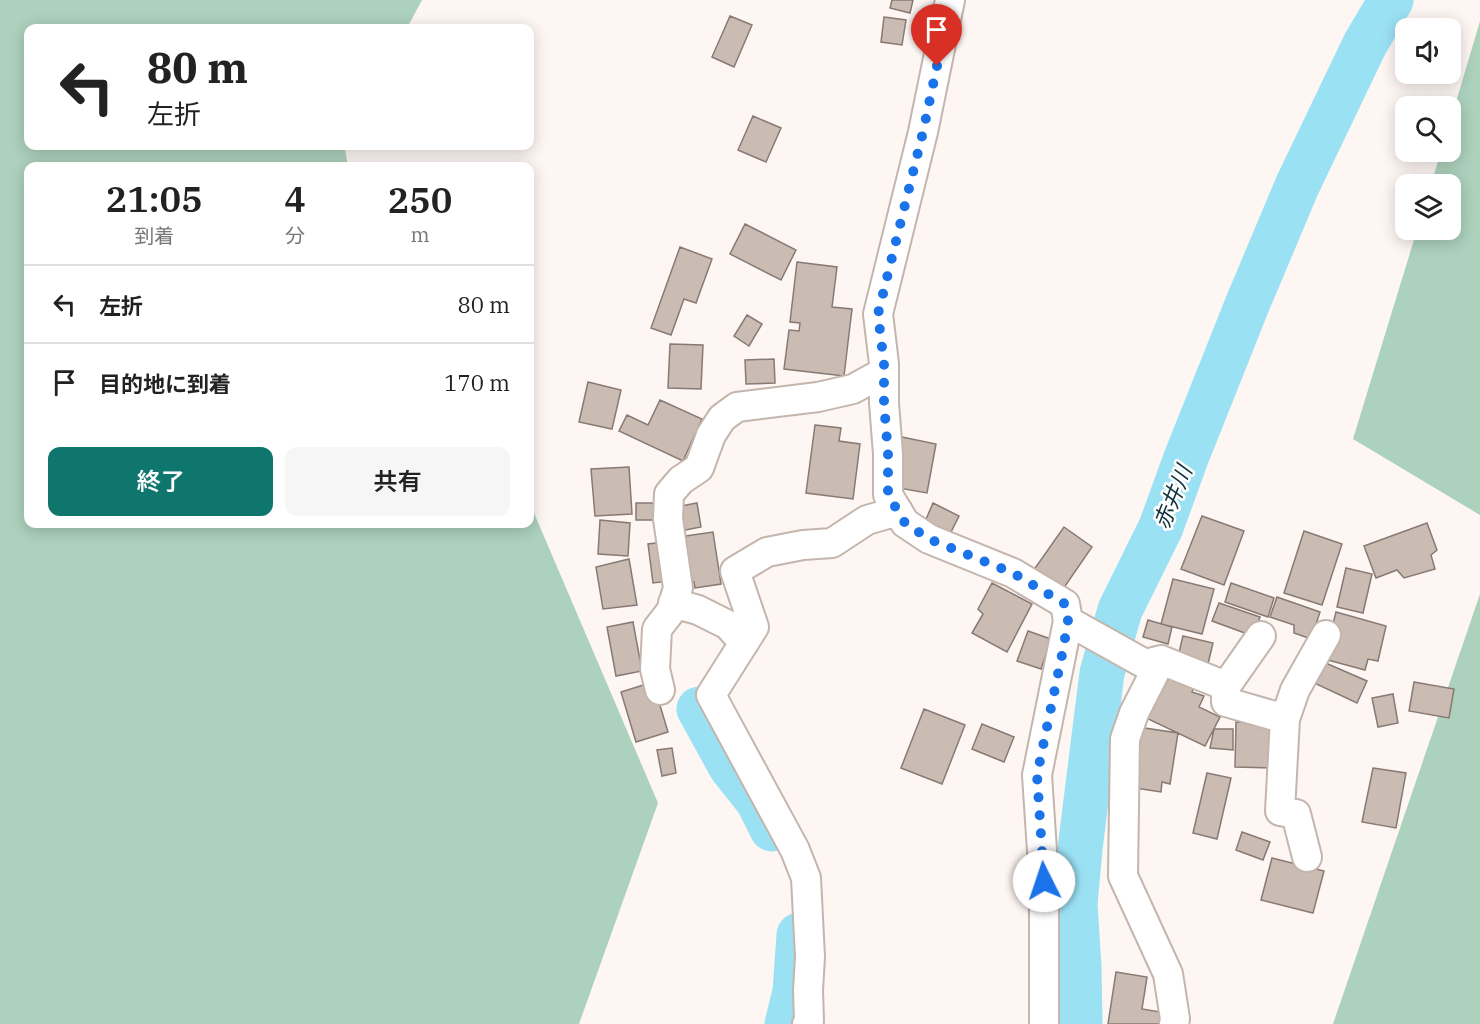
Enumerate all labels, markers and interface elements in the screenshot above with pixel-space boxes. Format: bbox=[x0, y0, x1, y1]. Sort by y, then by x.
pin bbox=[911, 4, 962, 66]
icon: arrive bbox=[920, 13, 953, 46]
map controls bbox=[1395, 18, 1461, 240]
button: sound bbox=[1395, 18, 1461, 84]
text: 80 m bbox=[147, 40, 248, 95]
icon: left bbox=[48, 48, 126, 126]
text: 左折 bbox=[147, 96, 201, 131]
button: search bbox=[1395, 96, 1461, 162]
button: layers bbox=[1395, 174, 1461, 240]
text: 21:05 bbox=[106, 175, 203, 222]
text: 4 bbox=[284, 175, 306, 222]
text: 250 bbox=[388, 176, 452, 223]
text: m bbox=[410, 221, 430, 248]
text: 到着 bbox=[134, 222, 174, 249]
text: 分 bbox=[285, 222, 305, 249]
icon: left bbox=[48, 288, 81, 321]
text: 80 m bbox=[458, 290, 510, 319]
text: 左折 bbox=[99, 291, 143, 320]
icon: arrive bbox=[48, 366, 81, 399]
text: 170 m bbox=[444, 368, 510, 397]
text: 目的地に到着 bbox=[99, 369, 231, 398]
button: 終了 bbox=[48, 447, 273, 516]
button: 共有 bbox=[285, 447, 510, 516]
water label: 赤井川 bbox=[1146, 459, 1199, 533]
position arrow bbox=[1012, 849, 1076, 913]

